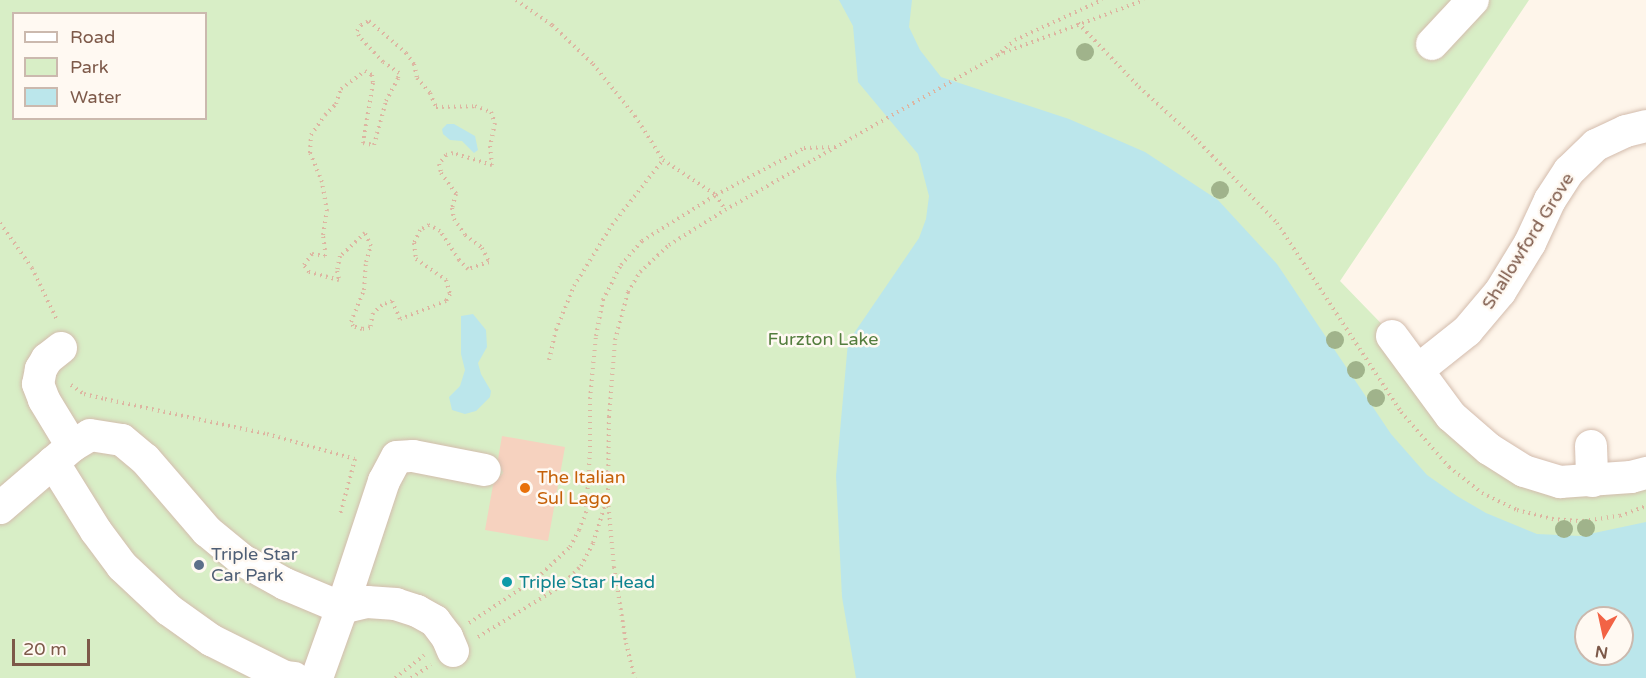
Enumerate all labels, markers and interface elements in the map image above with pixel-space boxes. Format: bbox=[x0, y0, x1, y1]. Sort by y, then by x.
legend bbox=[12, 12, 207, 120]
text: Road bbox=[70, 26, 115, 48]
text: Park bbox=[70, 56, 108, 78]
text: Water bbox=[70, 86, 121, 108]
street label: Shallowford Grove bbox=[1477, 169, 1579, 313]
park label: Furzton Lake bbox=[768, 328, 878, 350]
place label: The Italian Sul Lago bbox=[537, 467, 626, 510]
marker: The Italian Sul Lago bbox=[518, 481, 532, 495]
place label: Triple Star Car Park bbox=[211, 544, 298, 586]
marker: Triple Star Car Park bbox=[192, 558, 206, 572]
place label: Triple Star Head bbox=[519, 571, 655, 593]
marker: Triple Star Head bbox=[500, 575, 514, 589]
north arrow bbox=[1574, 606, 1634, 666]
scale bar bbox=[15, 627, 93, 665]
text: 20 m bbox=[23, 638, 67, 660]
text: N bbox=[1594, 641, 1609, 663]

